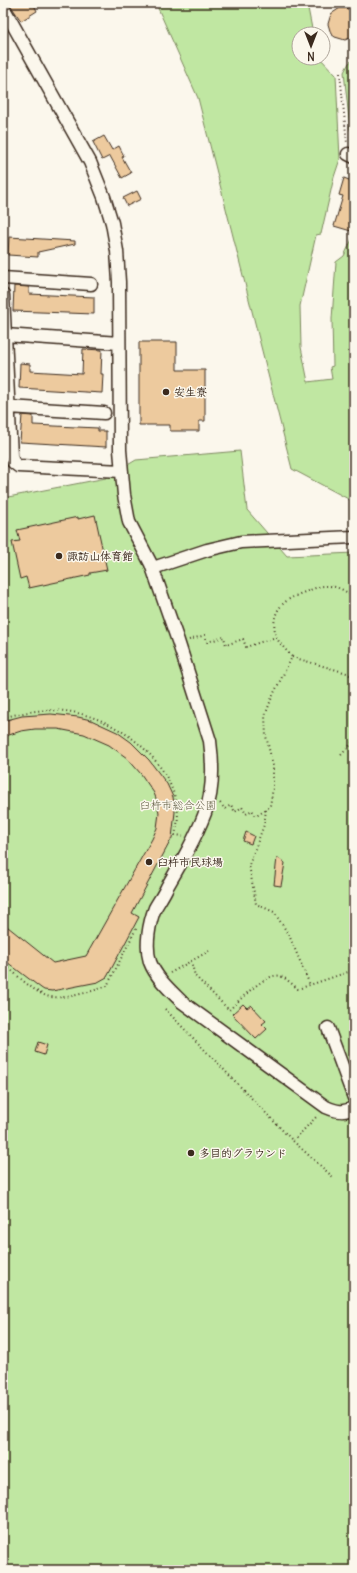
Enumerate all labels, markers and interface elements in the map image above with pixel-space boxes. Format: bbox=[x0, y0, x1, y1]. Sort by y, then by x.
north arrow bbox=[291, 26, 331, 66]
text: N bbox=[307, 49, 315, 63]
place label: 安生寮 bbox=[174, 385, 207, 399]
marker: 安生寮 bbox=[161, 387, 171, 397]
place label: 諏訪山体育館 bbox=[67, 549, 133, 563]
marker: 諏訪山体育館 bbox=[54, 551, 64, 561]
park label: 臼杵市総合公園 bbox=[140, 798, 217, 812]
place label: 臼杵市民球場 bbox=[157, 855, 223, 869]
marker: 臼杵市民球場 bbox=[144, 857, 154, 867]
place label: 多目的グラウンド bbox=[199, 1146, 287, 1160]
marker: 多目的グラウンド bbox=[186, 1148, 196, 1158]

